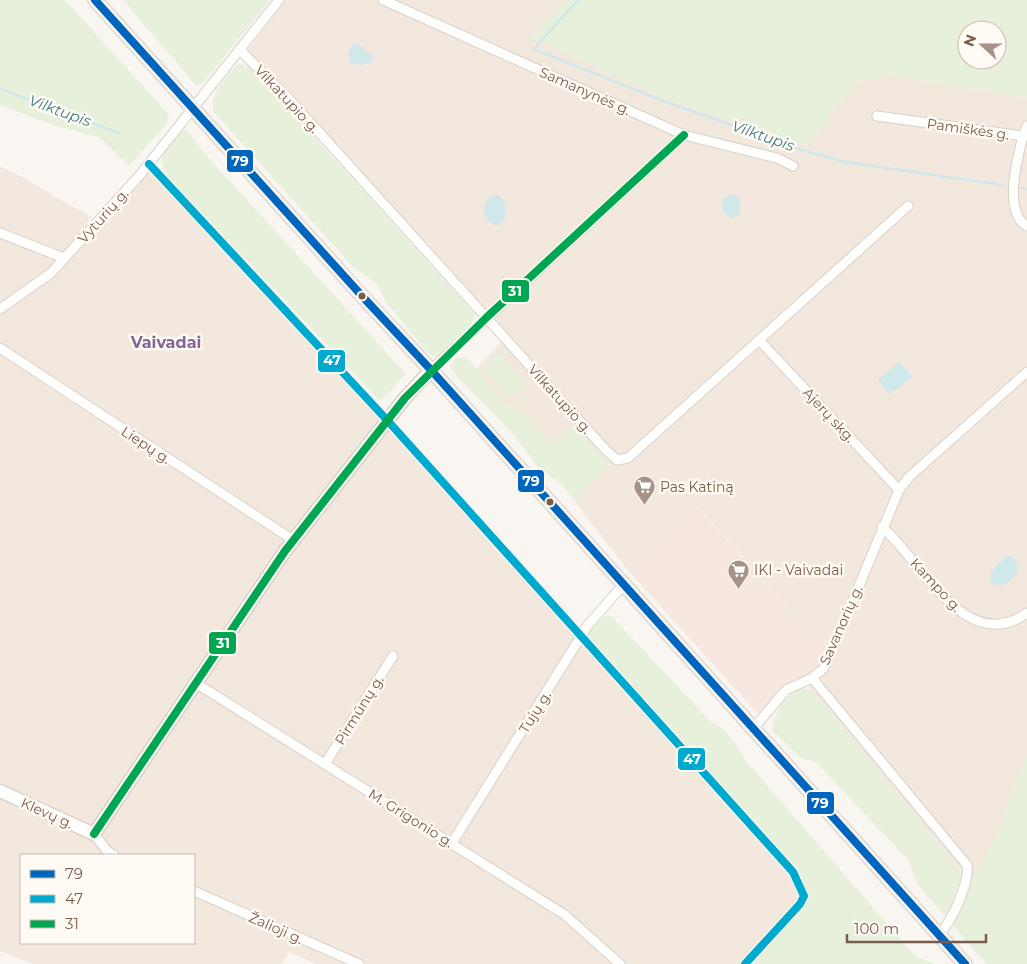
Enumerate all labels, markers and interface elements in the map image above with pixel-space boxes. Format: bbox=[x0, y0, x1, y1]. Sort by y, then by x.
north arrow bbox=[957, 20, 1007, 70]
text: N bbox=[959, 32, 980, 49]
street label: Vilkatupio g. bbox=[251, 61, 323, 137]
street label: Samanynės g. bbox=[537, 63, 633, 119]
water label: Vilktupis bbox=[26, 91, 95, 131]
street label: Pamiškės g. bbox=[926, 114, 1010, 144]
water label: Vilktupis bbox=[729, 116, 798, 155]
line badge: 79 bbox=[226, 149, 254, 173]
text: 79 bbox=[231, 152, 249, 170]
street label: Vyturių g. bbox=[74, 185, 132, 247]
line badge: 31 bbox=[501, 279, 530, 303]
text: 31 bbox=[507, 282, 522, 300]
unlabelled marker bbox=[357, 291, 367, 301]
district label: Vaivadai bbox=[130, 333, 201, 352]
line badge: 47 bbox=[317, 349, 346, 373]
text: 47 bbox=[323, 351, 341, 369]
street label: Vilkatupio g. bbox=[524, 361, 596, 437]
street label: Ajerų skg. bbox=[799, 384, 859, 446]
street label: Liepų g. bbox=[118, 422, 174, 468]
line badge: 79 bbox=[517, 469, 545, 493]
text: 79 bbox=[522, 472, 540, 490]
supermarket icon: Pas Katiną bbox=[632, 475, 656, 506]
place label: Pas Katiną bbox=[660, 478, 734, 496]
unlabelled marker bbox=[545, 497, 555, 507]
street label: Kampo g. bbox=[906, 554, 966, 616]
supermarket icon: IKI - Vaivadai bbox=[726, 558, 750, 589]
place label: IKI - Vaivadai bbox=[754, 561, 843, 579]
street label: Savanorių g. bbox=[815, 582, 867, 668]
line badge: 31 bbox=[208, 631, 237, 655]
text: 31 bbox=[215, 634, 230, 652]
street label: Pirmūnų g. bbox=[331, 672, 387, 748]
street label: Tujų g. bbox=[515, 687, 555, 737]
line badge: 47 bbox=[677, 747, 706, 771]
text: 47 bbox=[683, 750, 701, 768]
street label: M. Grigonio g. bbox=[365, 785, 457, 851]
line badge: 79 bbox=[806, 791, 835, 815]
street label: Klevų g. bbox=[18, 794, 76, 832]
text: 79 bbox=[811, 794, 829, 812]
legend bbox=[20, 854, 195, 944]
text: 79 bbox=[65, 864, 83, 883]
text: 47 bbox=[65, 889, 83, 908]
street label: Žalioji g. bbox=[246, 908, 306, 948]
scale bar bbox=[847, 912, 986, 944]
text: 31 bbox=[65, 914, 79, 933]
text: 100 m bbox=[854, 919, 899, 938]

